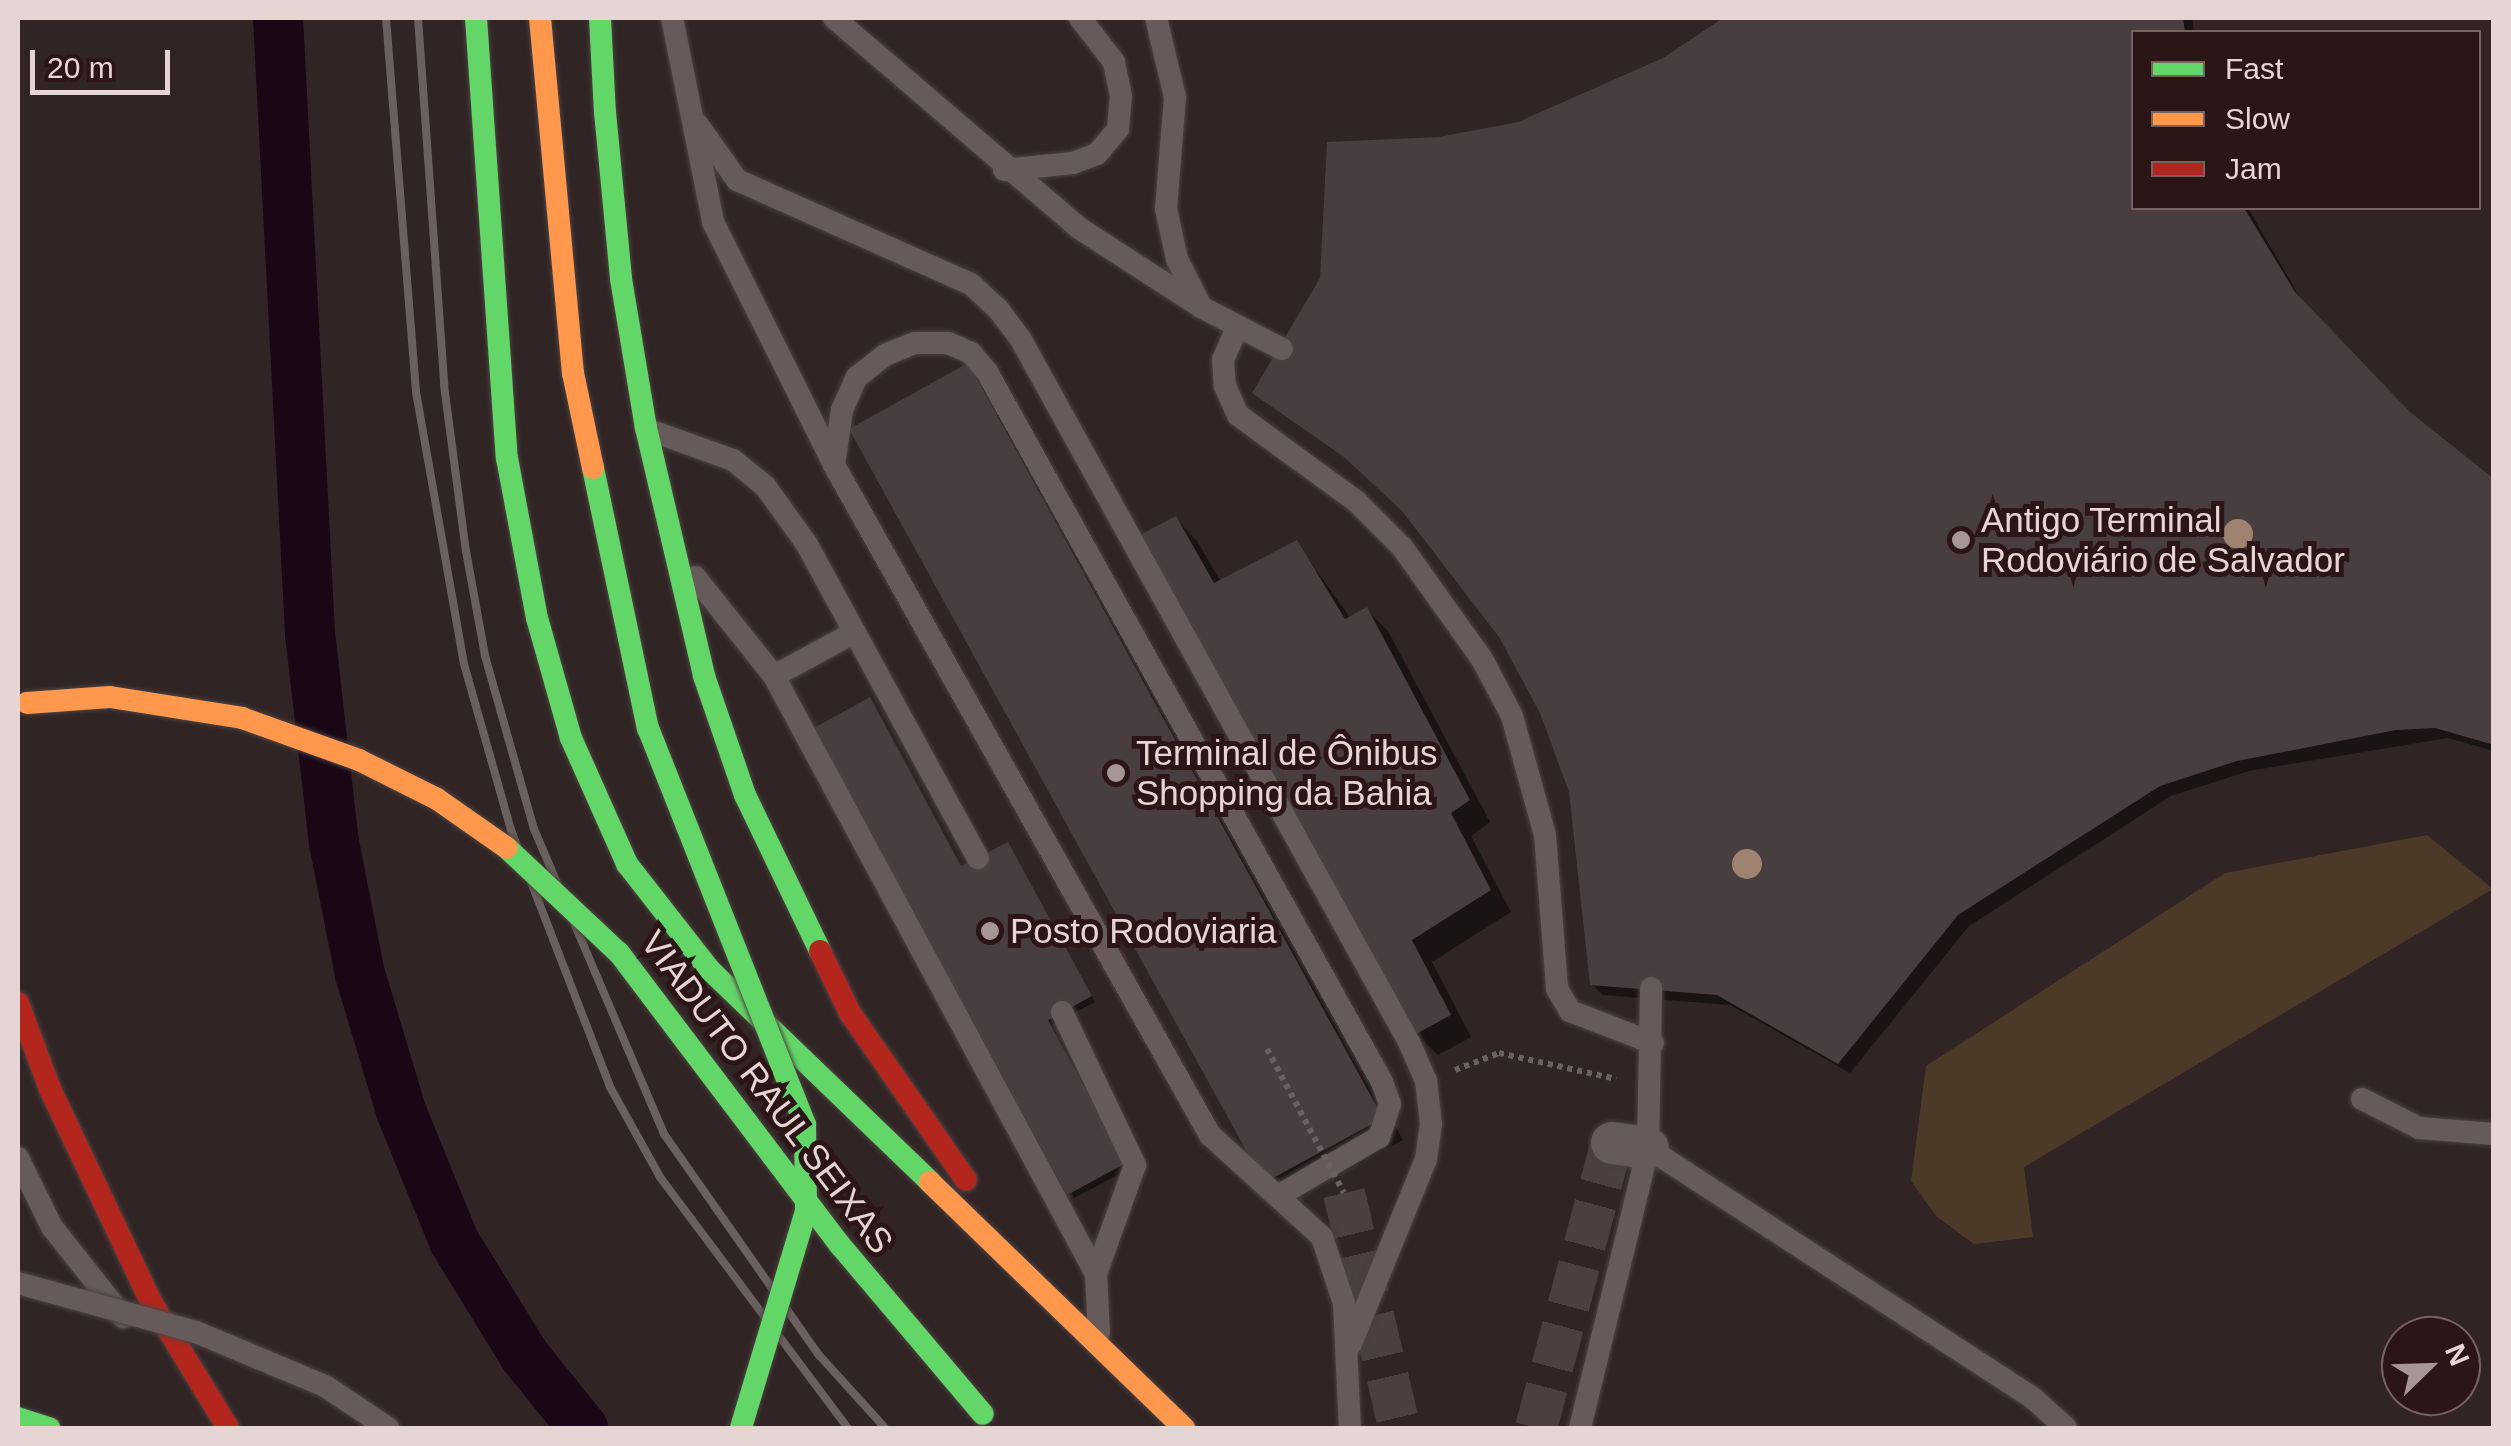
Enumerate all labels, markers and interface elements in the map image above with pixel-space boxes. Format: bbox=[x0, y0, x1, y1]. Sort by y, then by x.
scale bar bbox=[35, 30, 175, 92]
legend bbox=[2131, 30, 2481, 210]
text: 20 m bbox=[47, 51, 114, 84]
text: Fast bbox=[2225, 52, 2283, 85]
text: Slow bbox=[2225, 102, 2290, 135]
text: Jam bbox=[2225, 152, 2282, 185]
place label: Antigo Terminal Rodoviário de Salvador bbox=[1981, 499, 2345, 581]
marker: Antigo Terminal Rodoviário de Salvador bbox=[1950, 529, 1972, 551]
place label: Terminal de Ônibus Shopping da Bahia bbox=[1136, 732, 1438, 814]
marker: Terminal de Ônibus Shopping da Bahia bbox=[1105, 762, 1127, 784]
place label: Posto Rodoviaria bbox=[1010, 910, 1277, 952]
marker: Posto Rodoviaria bbox=[979, 920, 1001, 942]
street label: VIADUTO RAUL SEIXAS bbox=[632, 922, 902, 1262]
north arrow bbox=[2381, 1316, 2481, 1416]
text: N bbox=[2439, 1339, 2475, 1370]

